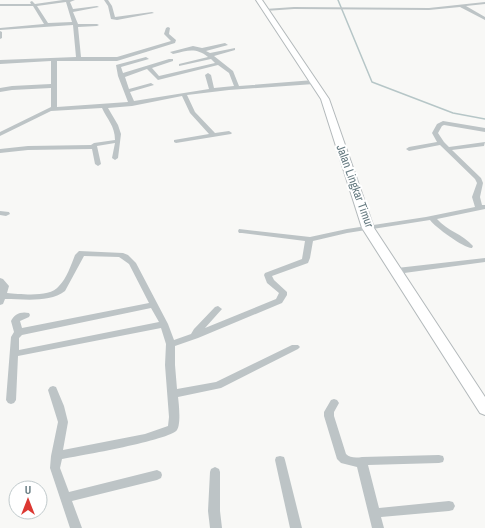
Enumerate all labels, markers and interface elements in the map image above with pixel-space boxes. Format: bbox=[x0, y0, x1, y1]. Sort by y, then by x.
street label: Jalan Lingkar Timur bbox=[333, 142, 378, 230]
north arrow bbox=[8, 480, 48, 520]
text: U bbox=[25, 483, 31, 497]

